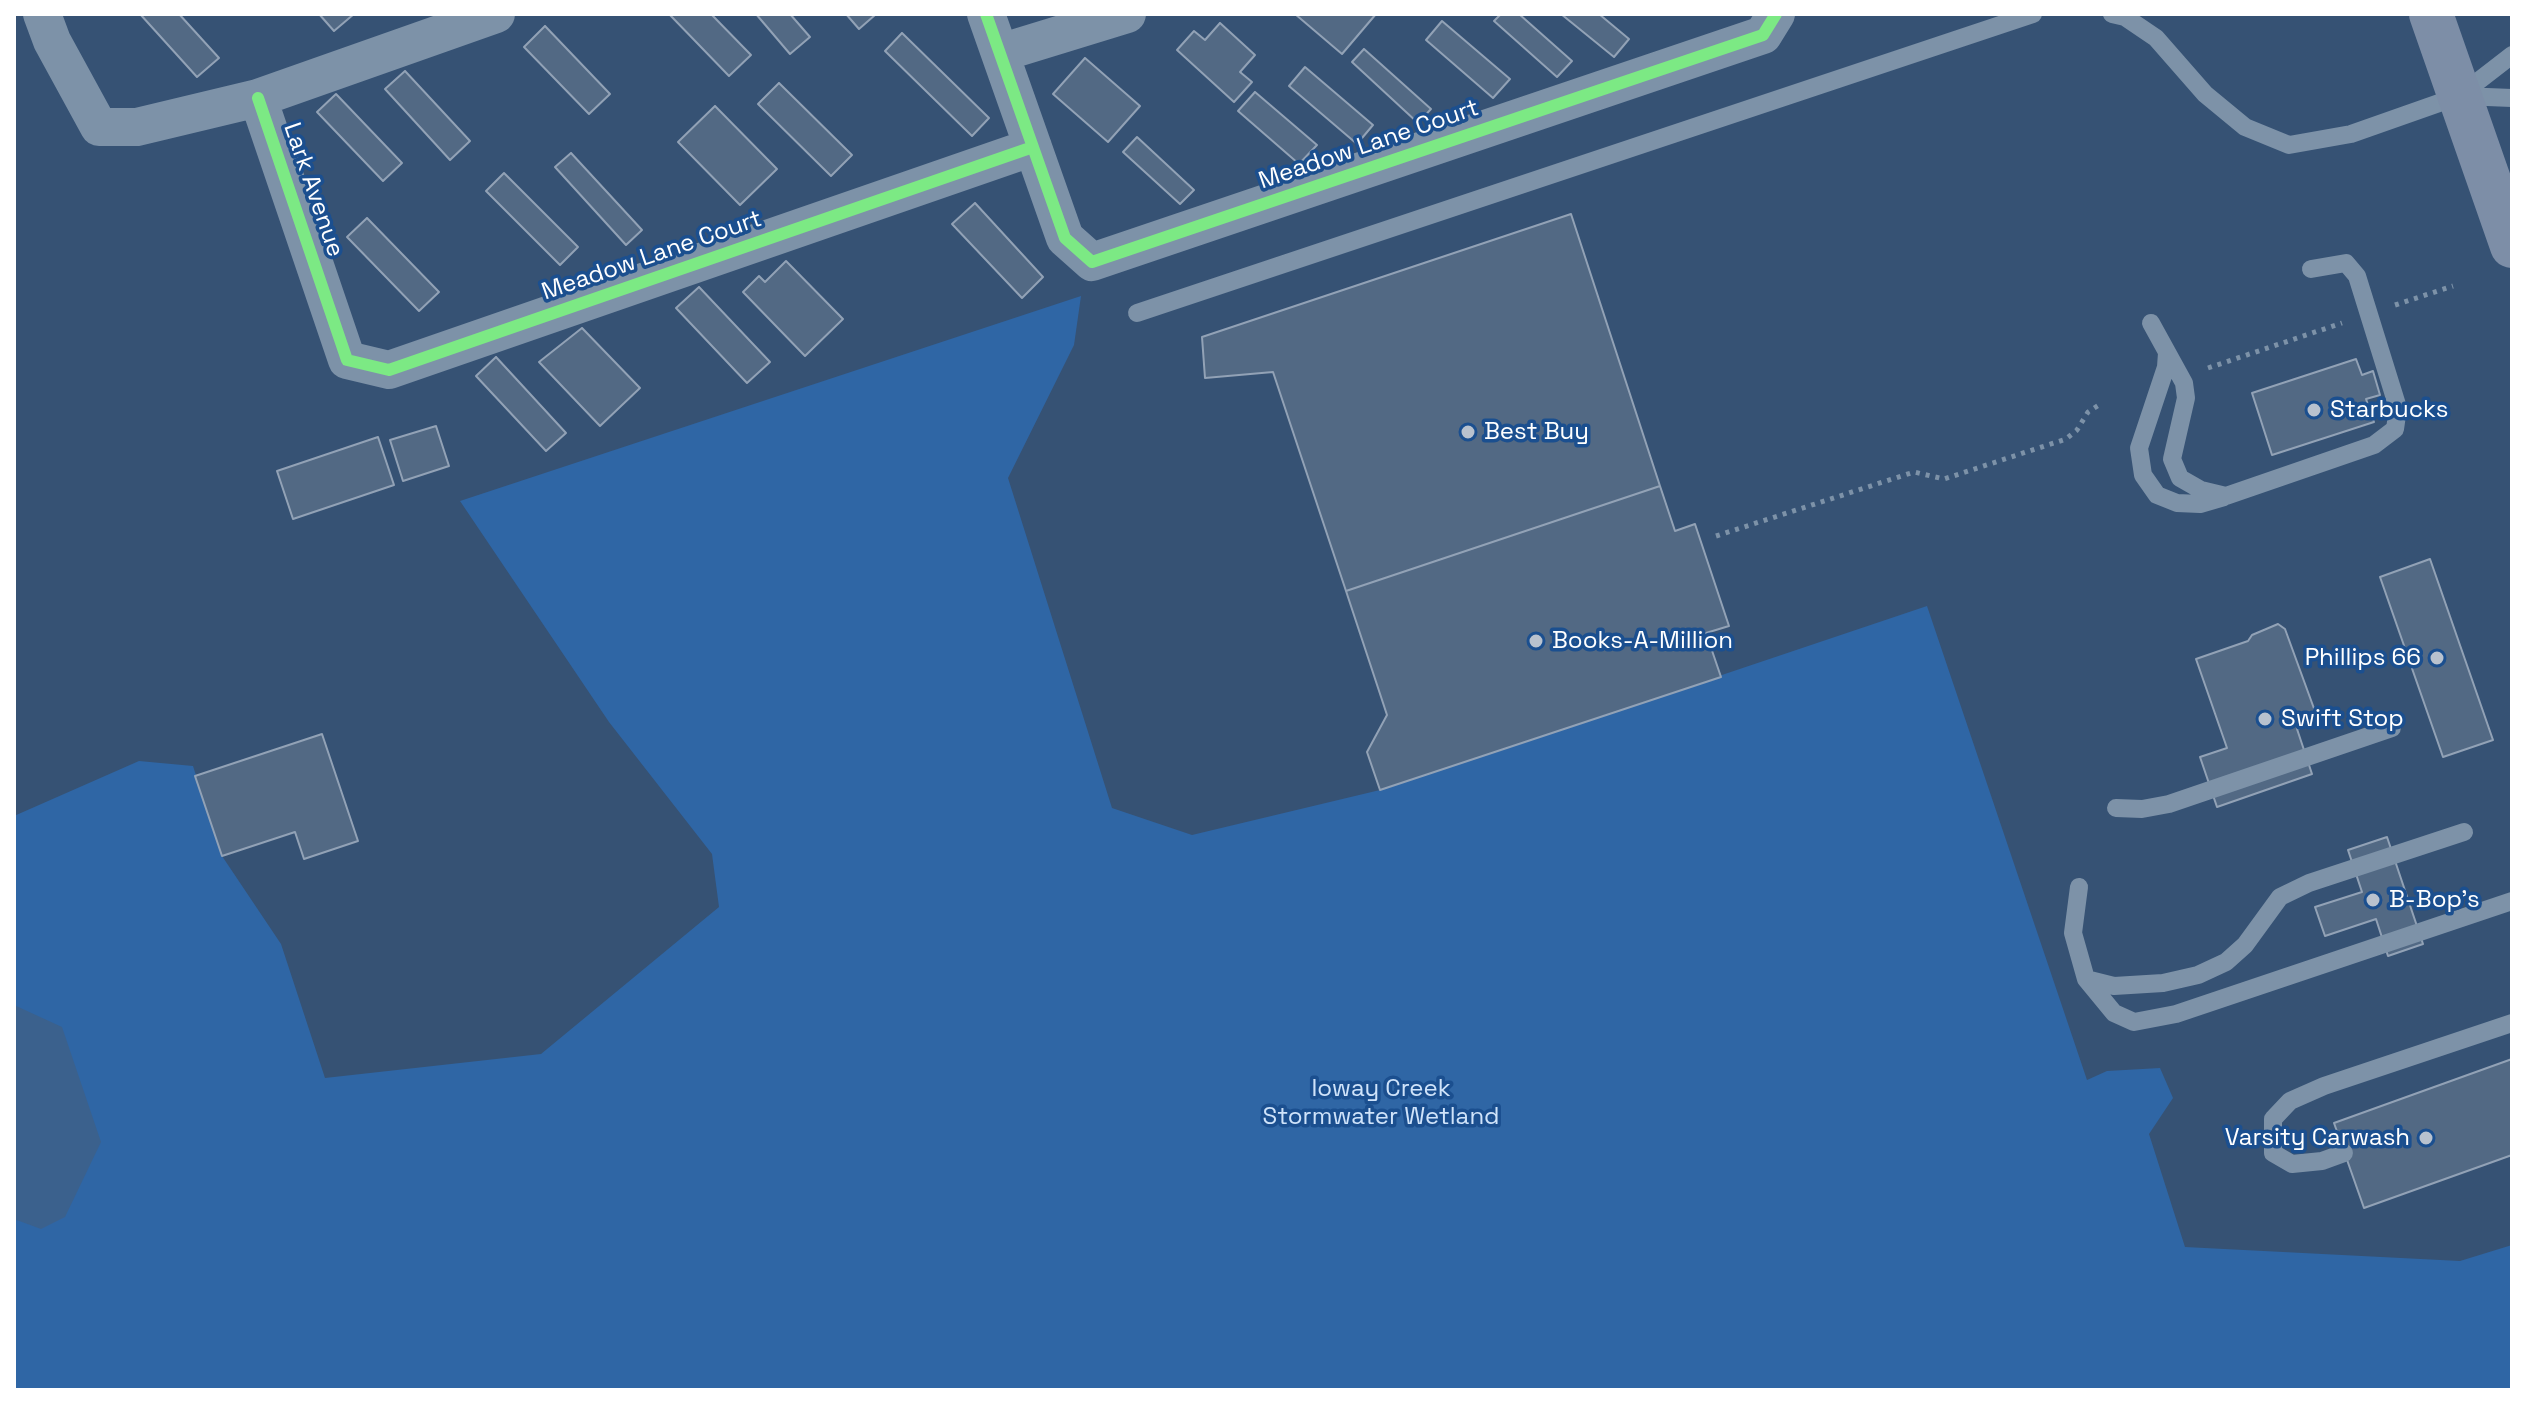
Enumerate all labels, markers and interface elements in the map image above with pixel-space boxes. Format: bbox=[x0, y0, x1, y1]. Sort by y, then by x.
street label: Meadow Lane Court bbox=[1255, 94, 1483, 196]
street label: Lark Avenue bbox=[277, 119, 349, 261]
street label: Meadow Lane Court bbox=[538, 205, 766, 307]
place label: Starbucks bbox=[2330, 396, 2448, 424]
marker: Starbucks bbox=[2305, 401, 2323, 419]
place label: Best Buy bbox=[1484, 418, 1589, 446]
marker: Best Buy bbox=[1459, 423, 1477, 441]
place label: Books-A-Million bbox=[1552, 627, 1733, 655]
marker: Books-A-Million bbox=[1527, 632, 1545, 650]
place label: Phillips 66 bbox=[2305, 644, 2421, 672]
marker: Phillips 66 bbox=[2428, 649, 2446, 667]
place label: Swift Stop bbox=[2281, 705, 2404, 733]
marker: Swift Stop bbox=[2256, 710, 2274, 728]
place label: B-Bop's bbox=[2389, 886, 2480, 914]
marker: B-Bop's bbox=[2364, 891, 2382, 909]
park label: Ioway Creek Stormwater Wetland bbox=[1262, 1075, 1500, 1131]
place label: Varsity Carwash bbox=[2225, 1124, 2410, 1152]
marker: Varsity Carwash bbox=[2417, 1129, 2435, 1147]

